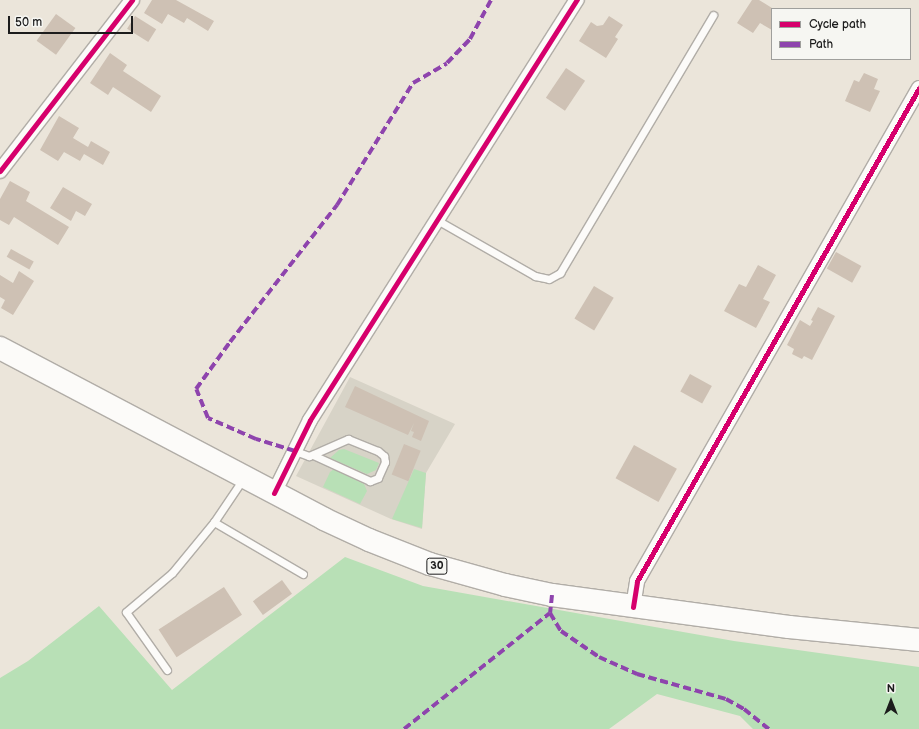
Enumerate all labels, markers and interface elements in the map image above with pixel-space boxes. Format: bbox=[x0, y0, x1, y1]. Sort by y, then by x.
scale bar bbox=[10, 8, 135, 34]
legend bbox=[771, 8, 911, 60]
text: 50 m bbox=[15, 15, 42, 30]
text: Cycle path bbox=[809, 17, 866, 32]
text: Path bbox=[809, 37, 833, 52]
road number: 30 bbox=[426, 557, 448, 575]
north arrow bbox=[871, 681, 911, 721]
text: N bbox=[887, 682, 895, 695]

